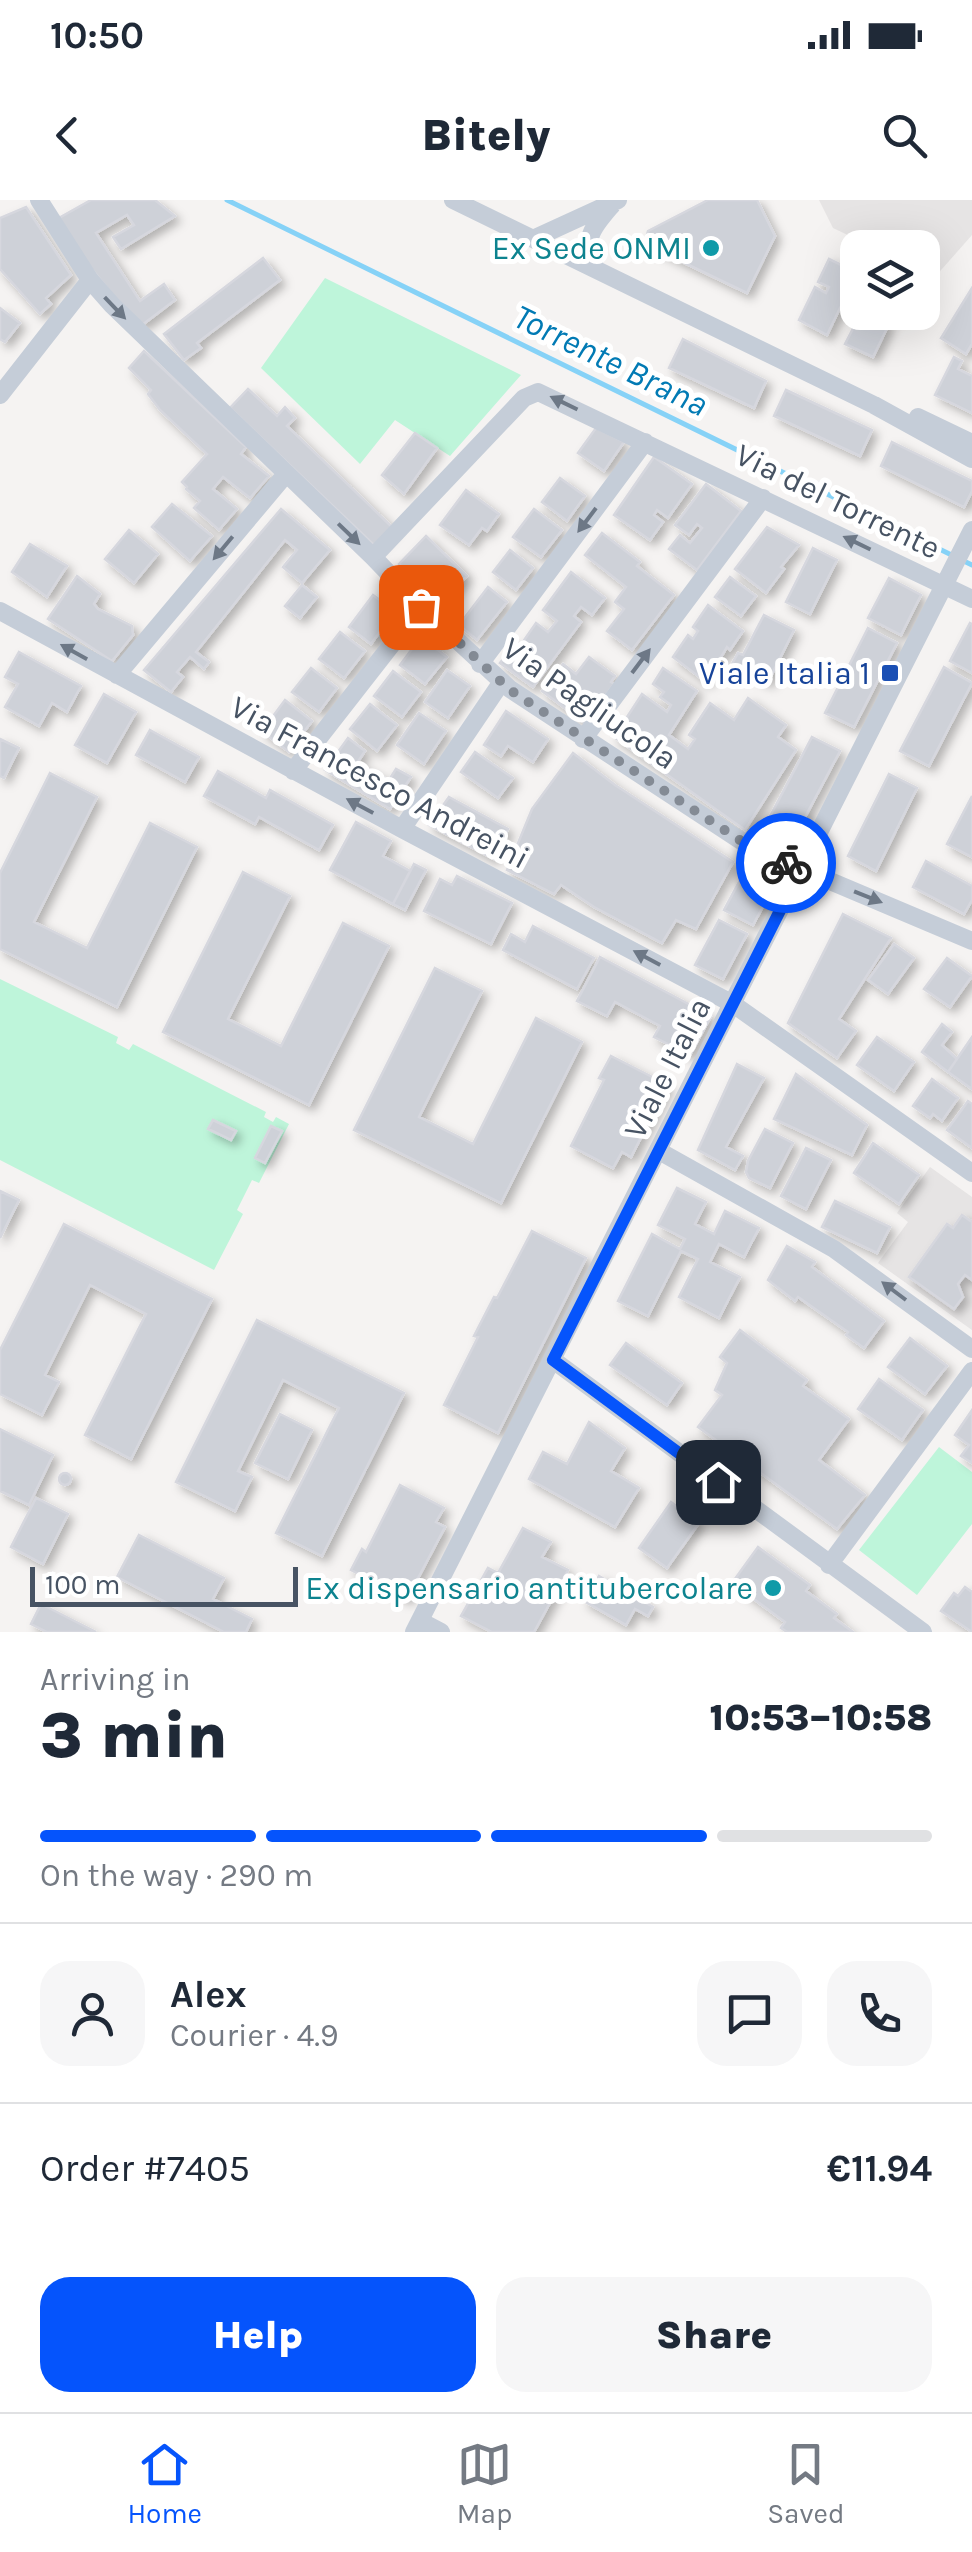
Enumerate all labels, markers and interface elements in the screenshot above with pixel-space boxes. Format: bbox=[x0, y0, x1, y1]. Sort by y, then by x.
text: 10:50 bbox=[50, 13, 144, 58]
icon: back bbox=[40, 108, 95, 163]
icon: search bbox=[877, 108, 932, 163]
text: Bitely bbox=[421, 109, 551, 161]
place label: Ex Sede ONMI bbox=[492, 230, 691, 267]
map controls bbox=[840, 230, 940, 330]
button: layers bbox=[840, 230, 940, 330]
marker: Ex Sede ONMI bbox=[700, 237, 722, 259]
one-way arrow bbox=[103, 296, 126, 320]
water label: Torrente Brana bbox=[507, 296, 715, 425]
one-way arrow bbox=[549, 394, 578, 411]
street label: Via del Torrente bbox=[729, 436, 946, 567]
one-way arrow bbox=[578, 507, 598, 533]
one-way arrow bbox=[336, 522, 360, 545]
one-way arrow bbox=[842, 535, 871, 552]
one-way arrow bbox=[213, 536, 235, 561]
pin bbox=[379, 565, 464, 650]
icon: bag bbox=[394, 580, 449, 635]
street label: Via Pagliucola bbox=[495, 630, 684, 777]
one-way arrow bbox=[59, 643, 88, 660]
one-way arrow bbox=[631, 648, 651, 674]
place label: Viale Italia 1 bbox=[699, 655, 870, 692]
marker: Viale Italia 1 bbox=[879, 662, 901, 684]
street label: Via Francesco Andreini bbox=[224, 688, 535, 877]
one-way arrow bbox=[345, 798, 374, 815]
courier bbox=[736, 813, 836, 913]
icon: bike bbox=[759, 836, 814, 891]
one-way arrow bbox=[854, 889, 884, 905]
one-way arrow bbox=[633, 950, 661, 967]
street label: Viale Italia bbox=[616, 992, 719, 1145]
one-way arrow bbox=[881, 1281, 907, 1301]
pin bbox=[676, 1440, 761, 1525]
icon: home bbox=[691, 1455, 746, 1510]
scale bar bbox=[30, 1562, 298, 1606]
text: 100 m bbox=[45, 1568, 120, 1601]
place label: Ex dispensario antitubercolare bbox=[305, 1570, 753, 1607]
marker: Ex dispensario antitubercolare bbox=[762, 1577, 784, 1599]
text: Arriving in bbox=[40, 1661, 191, 1698]
text: 10:53–10:58 bbox=[710, 1695, 932, 1740]
text: 3 min bbox=[40, 1697, 228, 1773]
text: On the way · 290 m bbox=[40, 1857, 313, 1894]
button: person bbox=[40, 1961, 145, 2066]
button: chat bbox=[697, 1961, 802, 2066]
button: phone bbox=[827, 1961, 932, 2066]
text: Alex bbox=[170, 1972, 247, 2017]
text: Courier · 4.9 bbox=[170, 2017, 339, 2054]
text: Order #7405 bbox=[40, 2146, 250, 2191]
text: €11.94 bbox=[827, 2146, 932, 2191]
button: Help bbox=[40, 2277, 476, 2392]
button: Share bbox=[496, 2277, 932, 2392]
tab: Home bbox=[127, 2437, 202, 2530]
tab: Map bbox=[457, 2437, 512, 2530]
tab: Saved bbox=[767, 2437, 845, 2530]

